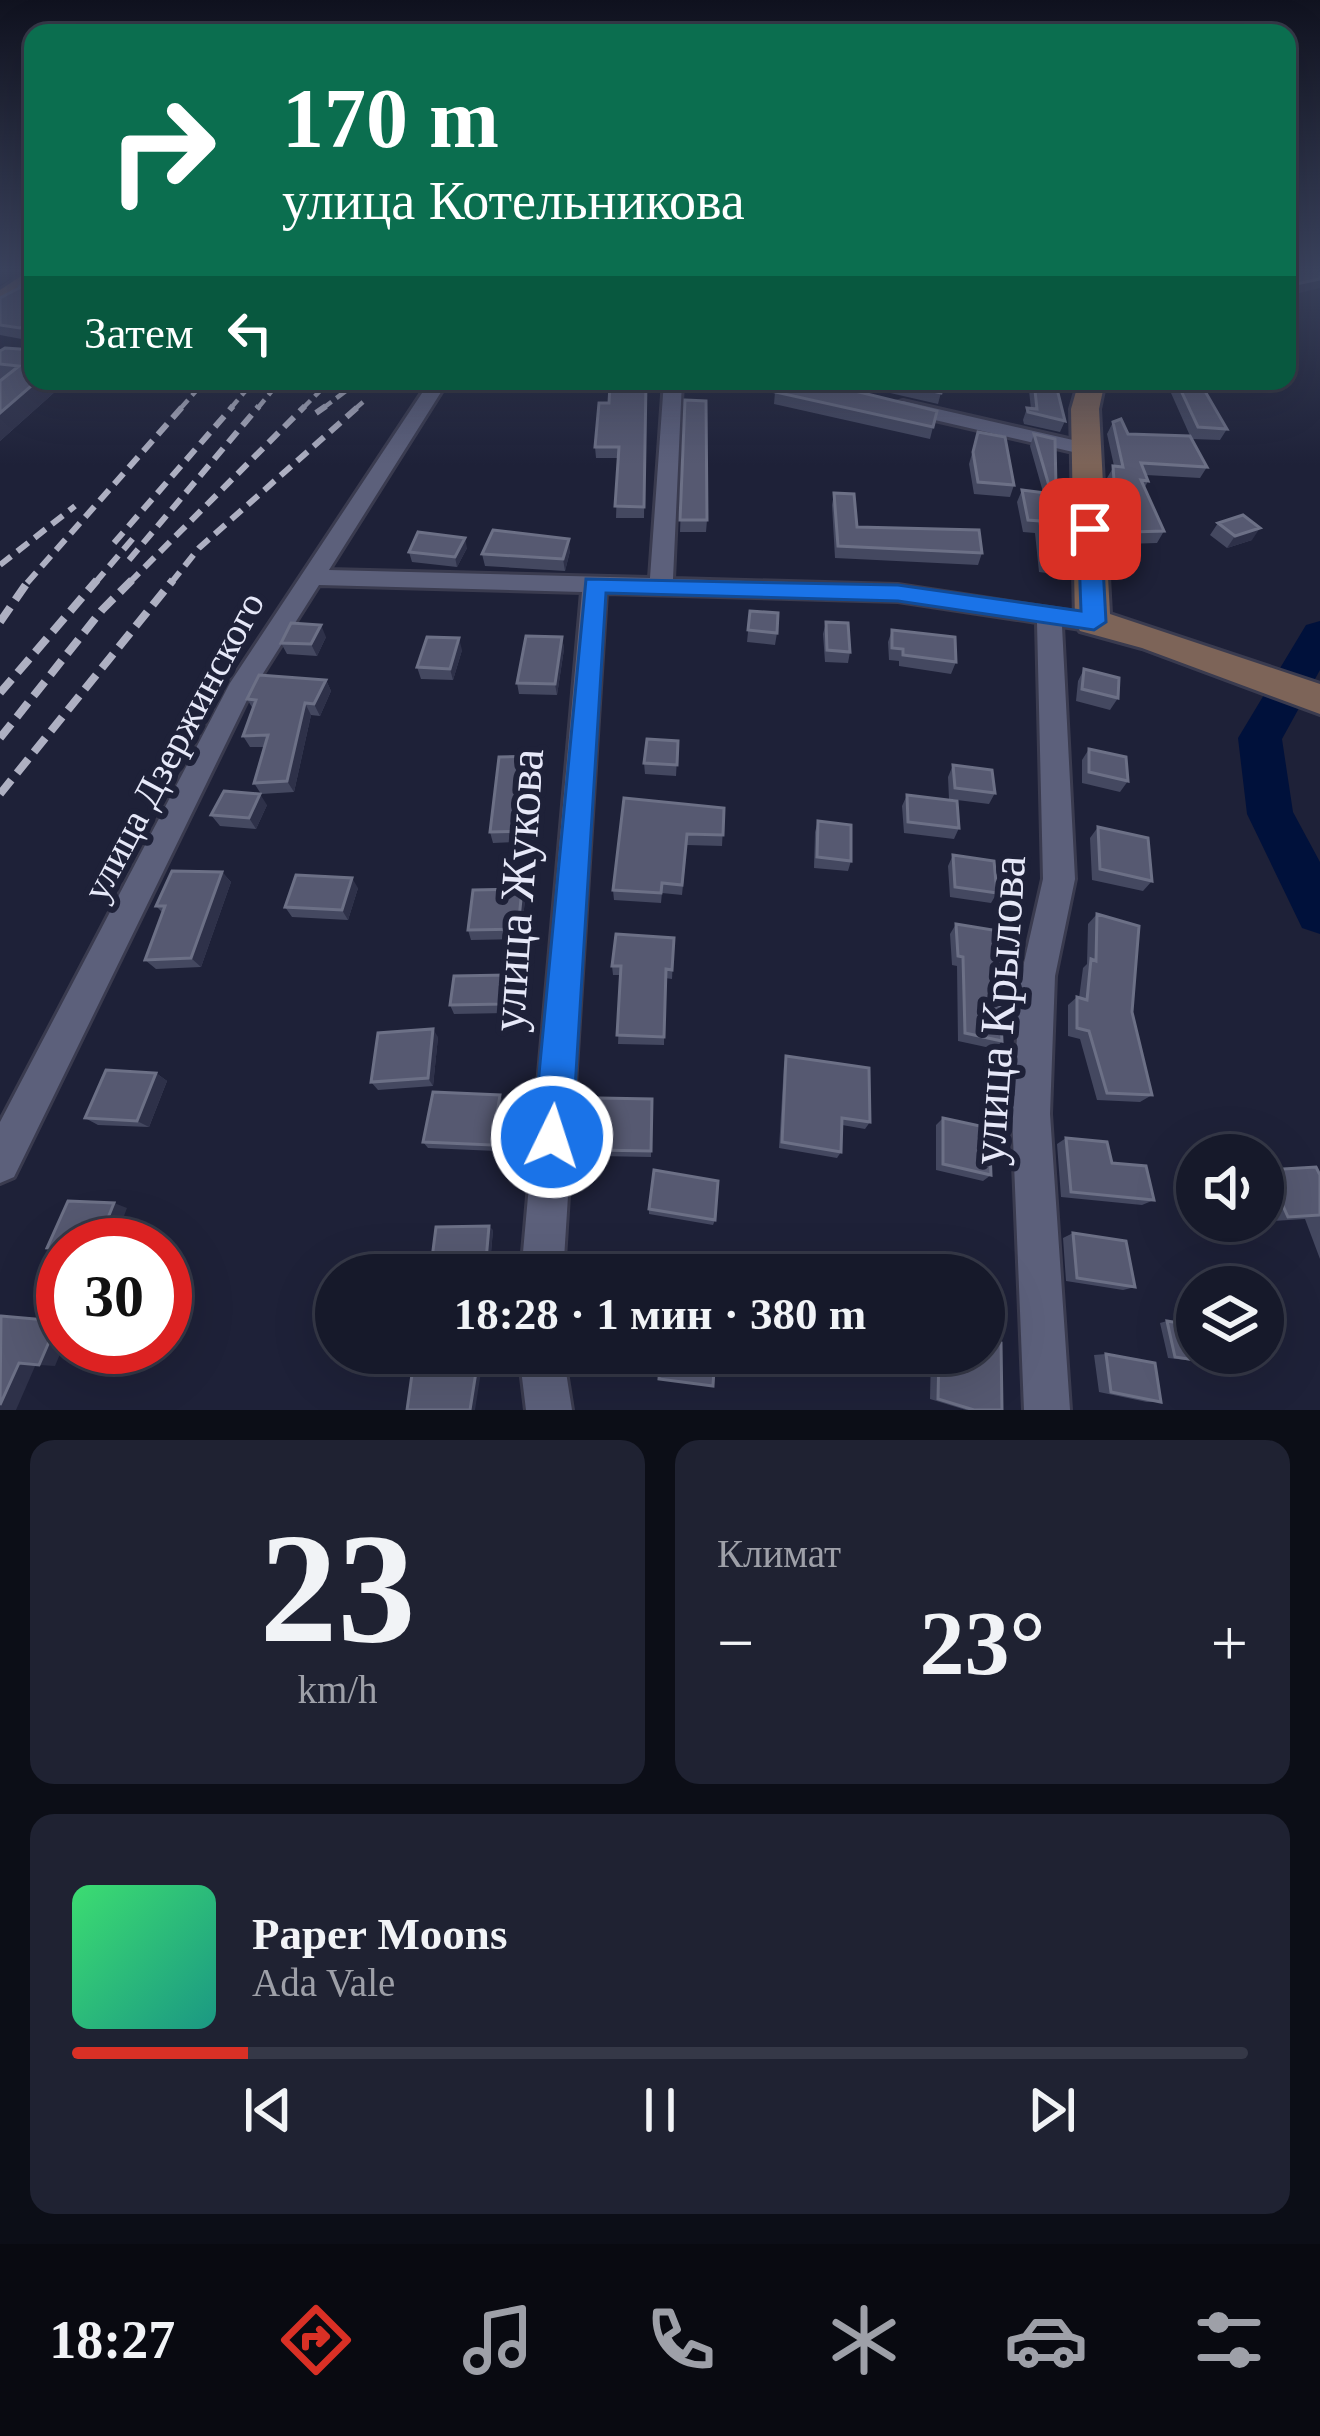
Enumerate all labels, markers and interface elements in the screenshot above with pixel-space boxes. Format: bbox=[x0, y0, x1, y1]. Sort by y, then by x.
icon: right bbox=[84, 72, 240, 228]
text: 170 m bbox=[282, 72, 499, 165]
text: улица Котельникова bbox=[282, 171, 745, 231]
icon: left bbox=[217, 300, 283, 366]
text: Затем bbox=[84, 308, 193, 358]
pin bbox=[1039, 478, 1141, 580]
icon: arrive bbox=[1057, 496, 1123, 562]
street label: улица Дзержинского bbox=[74, 585, 273, 908]
street label: улица Жукова bbox=[481, 747, 553, 1033]
street label: улица Крылова bbox=[961, 853, 1035, 1167]
position arrow bbox=[489, 1074, 615, 1200]
map controls bbox=[1176, 1134, 1284, 1374]
button: sound bbox=[1176, 1134, 1284, 1242]
speed limit sign: 30 bbox=[36, 1218, 192, 1374]
button: layers bbox=[1176, 1266, 1284, 1374]
text: 18:28 · 1 мин · 380 m bbox=[454, 1289, 866, 1339]
text: 23 bbox=[260, 1502, 416, 1675]
text: Климат bbox=[717, 1532, 841, 1575]
text: 23° bbox=[920, 1594, 1046, 1693]
text: − bbox=[717, 1606, 754, 1679]
text: + bbox=[1211, 1606, 1248, 1679]
text: km/h bbox=[297, 1668, 378, 1711]
text: Paper Moons bbox=[252, 1909, 507, 1959]
text: Ada Vale bbox=[252, 1961, 395, 2004]
icon: previous bbox=[235, 2077, 301, 2143]
icon: pause bbox=[627, 2077, 693, 2143]
icon: next bbox=[1019, 2077, 1085, 2143]
icon: directions bbox=[274, 2298, 358, 2382]
icon: music bbox=[456, 2298, 540, 2382]
icon: phone bbox=[639, 2298, 723, 2382]
icon: climate bbox=[822, 2298, 906, 2382]
icon: car bbox=[1004, 2298, 1088, 2382]
icon: filters bbox=[1187, 2298, 1271, 2382]
text: 18:27 bbox=[49, 2310, 175, 2370]

